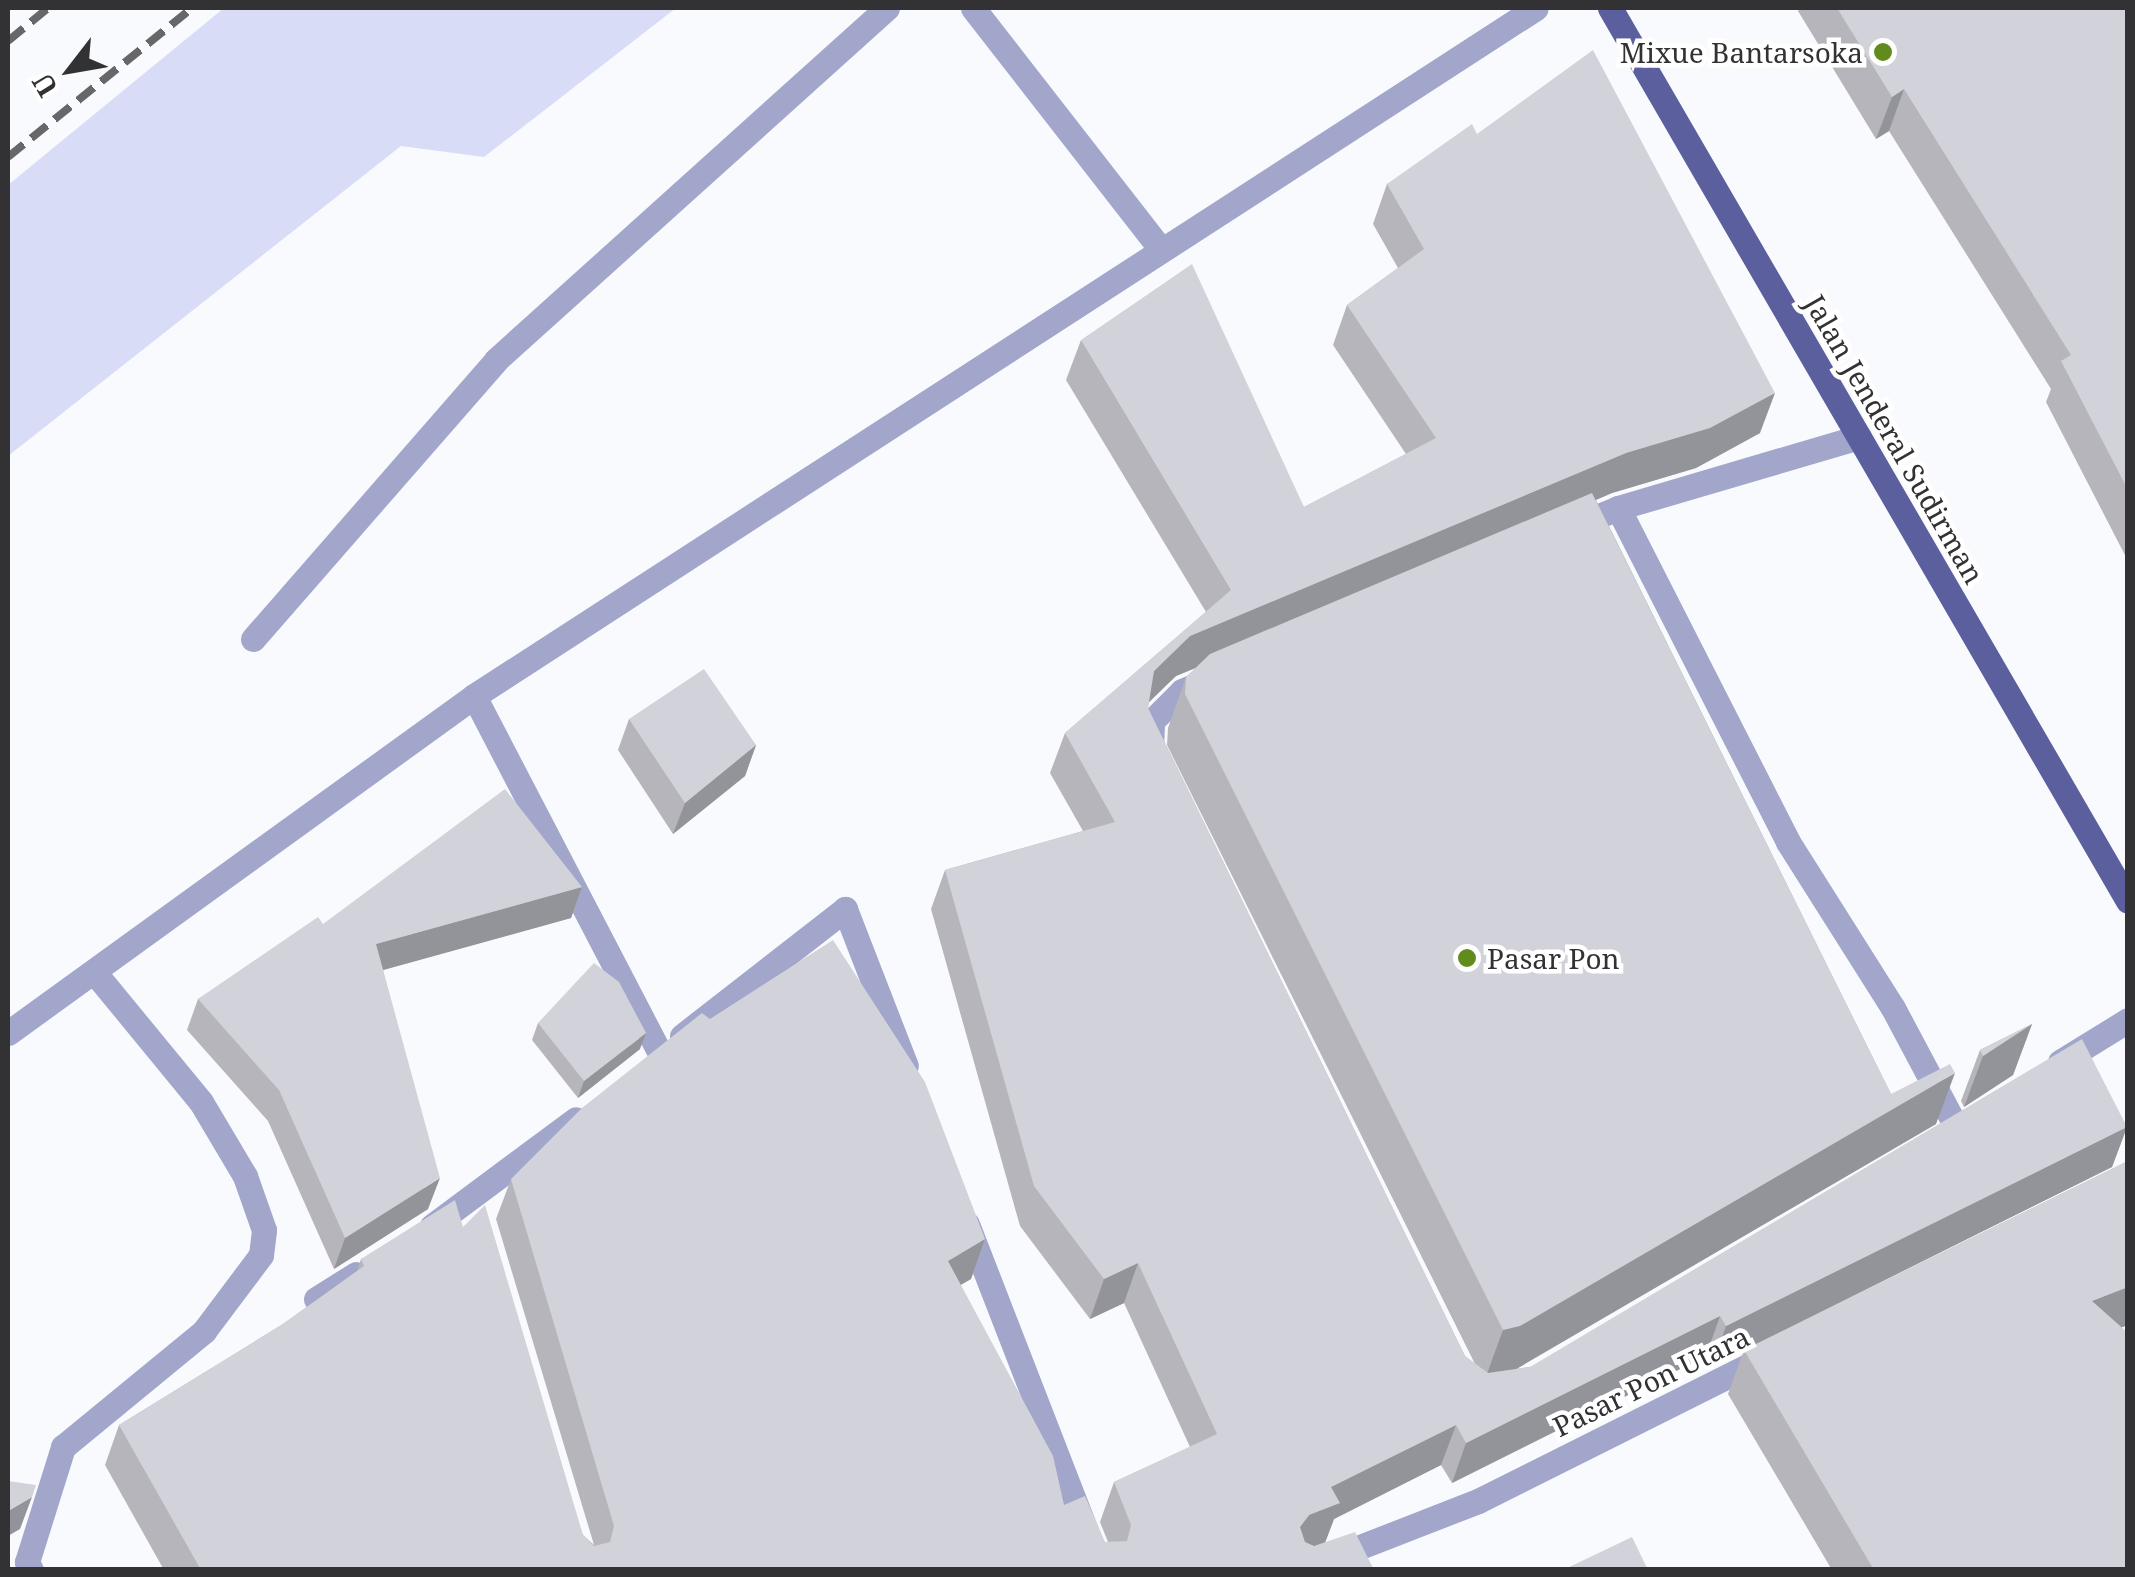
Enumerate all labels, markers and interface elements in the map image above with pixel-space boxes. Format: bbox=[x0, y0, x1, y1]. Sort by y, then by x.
north arrow bbox=[20, 20, 120, 120]
place label: Mixue Bantarsoka bbox=[1620, 35, 1863, 69]
marker: Mixue Bantarsoka bbox=[1872, 41, 1894, 63]
text: U bbox=[23, 67, 66, 104]
street label: Jalan Jenderal Sudirman bbox=[1799, 289, 1991, 589]
place label: Pasar Pon bbox=[1487, 941, 1620, 975]
marker: Pasar Pon bbox=[1456, 947, 1478, 969]
street label: Pasar Pon Utara bbox=[1547, 1319, 1755, 1443]

